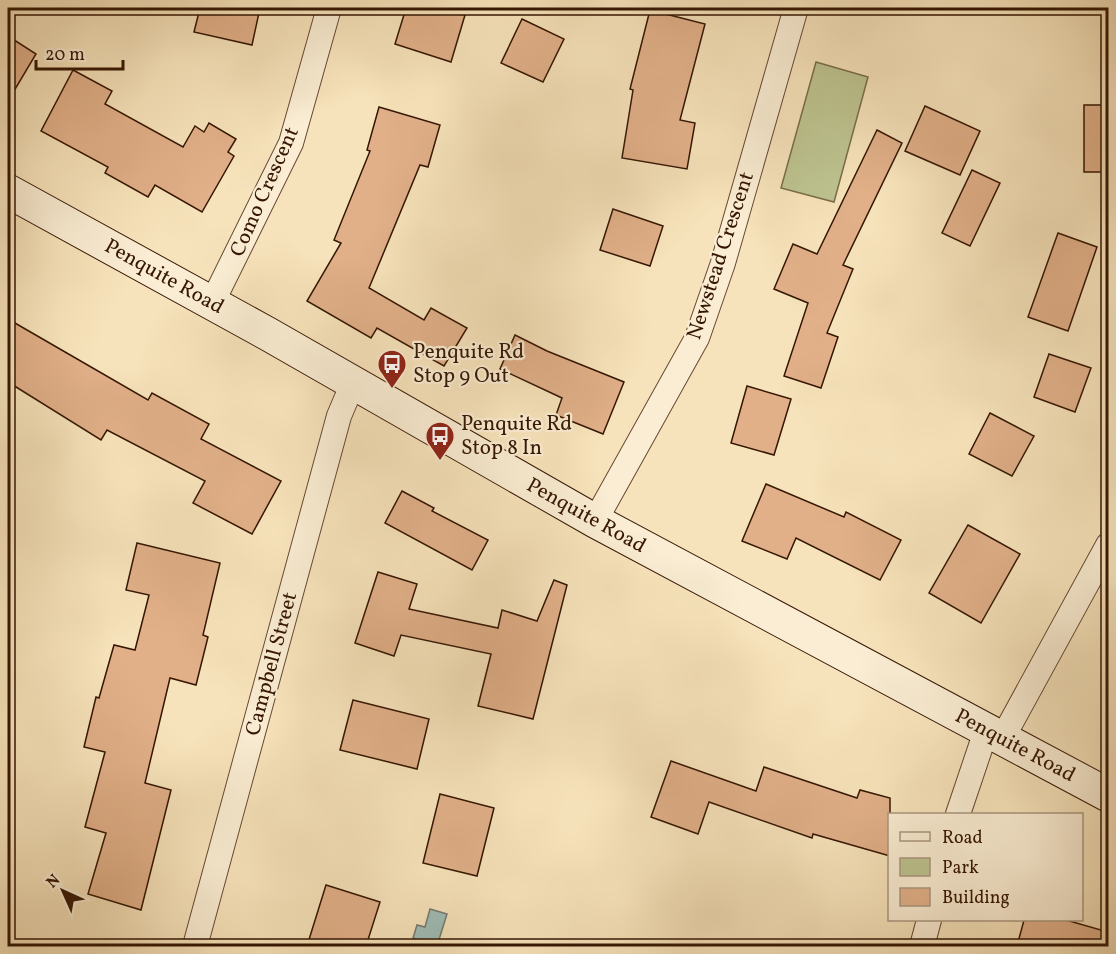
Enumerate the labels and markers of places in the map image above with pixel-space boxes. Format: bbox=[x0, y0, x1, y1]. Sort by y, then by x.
place label: Penquite Rd Stop 9 Out bbox=[413, 338, 524, 391]
bus stop icon: Penquite Rd Stop 9 Out bbox=[376, 348, 408, 390]
place label: Penquite Rd Stop 8 In bbox=[461, 410, 572, 463]
bus stop icon: Penquite Rd Stop 8 In bbox=[424, 420, 456, 462]

